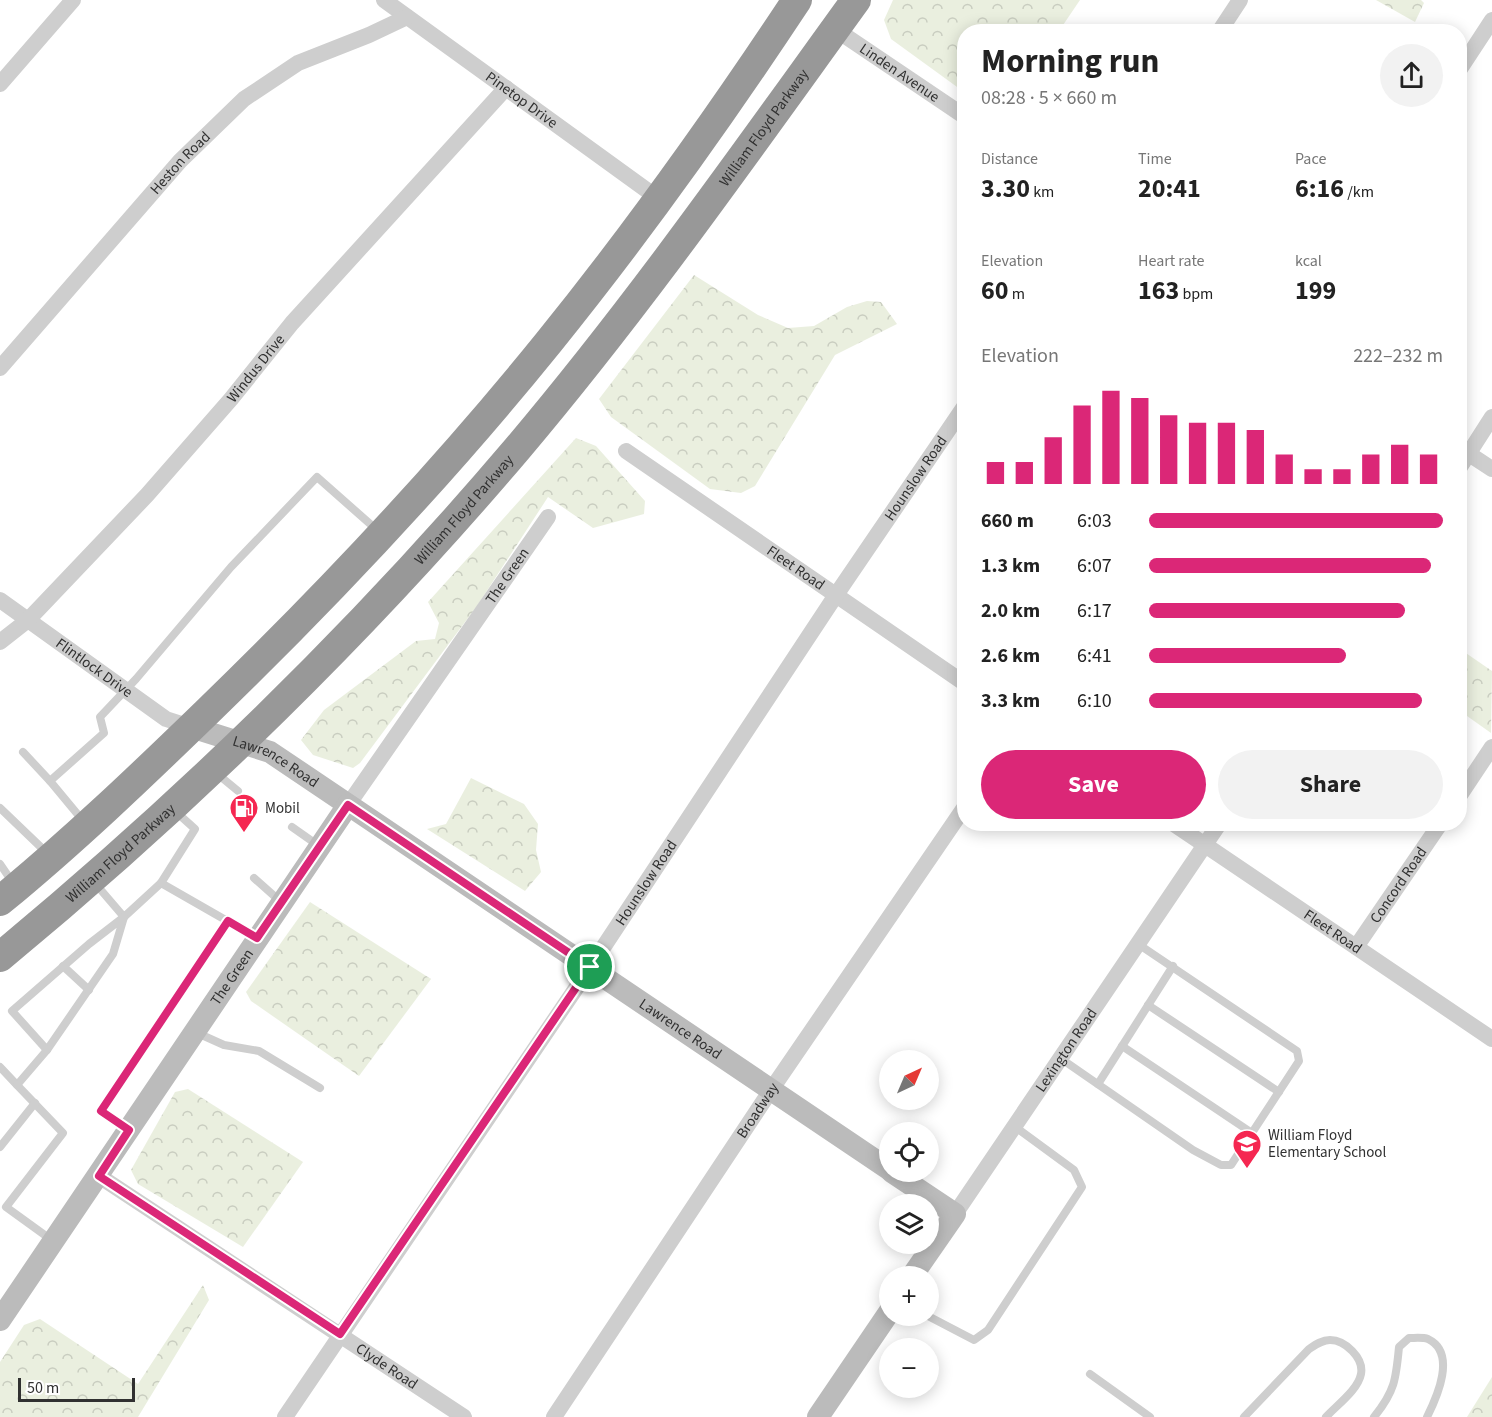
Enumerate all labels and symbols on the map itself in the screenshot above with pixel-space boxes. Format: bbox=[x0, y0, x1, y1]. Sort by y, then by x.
street label: Linden Avenue bbox=[855, 38, 944, 107]
street label: William Floyd Parkway bbox=[714, 64, 814, 191]
street label: Pinetop Drive bbox=[481, 66, 562, 133]
street label: Heston Road bbox=[145, 127, 215, 199]
street label: Windus Drive bbox=[222, 330, 289, 407]
street label: Hounslow Road bbox=[879, 431, 952, 525]
street label: William Floyd Parkway bbox=[409, 450, 518, 569]
street label: Fleet Road bbox=[763, 540, 829, 595]
street label: The Green bbox=[480, 544, 534, 608]
street label: Flintlock Drive bbox=[52, 633, 137, 702]
street label: Lawrence Road bbox=[230, 730, 323, 793]
fuel station icon: Mobil bbox=[228, 792, 260, 834]
street label: William Floyd Parkway bbox=[61, 798, 180, 908]
place label: Mobil bbox=[265, 798, 300, 819]
street label: Hounslow Road bbox=[610, 836, 682, 929]
street label: Concord Road bbox=[1365, 843, 1432, 927]
street label: Fleet Road bbox=[1300, 904, 1366, 959]
pin bbox=[564, 941, 615, 992]
street label: The Green bbox=[205, 945, 258, 1009]
street label: Lawrence Road bbox=[635, 993, 726, 1064]
street label: Lexington Road bbox=[1030, 1004, 1102, 1096]
north arrow bbox=[879, 1050, 939, 1110]
street label: Broadway bbox=[731, 1078, 784, 1142]
place label: William Floyd Elementary School bbox=[1268, 1125, 1386, 1163]
school or university icon: William Floyd Elementary School bbox=[1231, 1128, 1263, 1170]
street label: Clyde Road bbox=[352, 1338, 422, 1394]
scale bar bbox=[18, 1375, 135, 1402]

